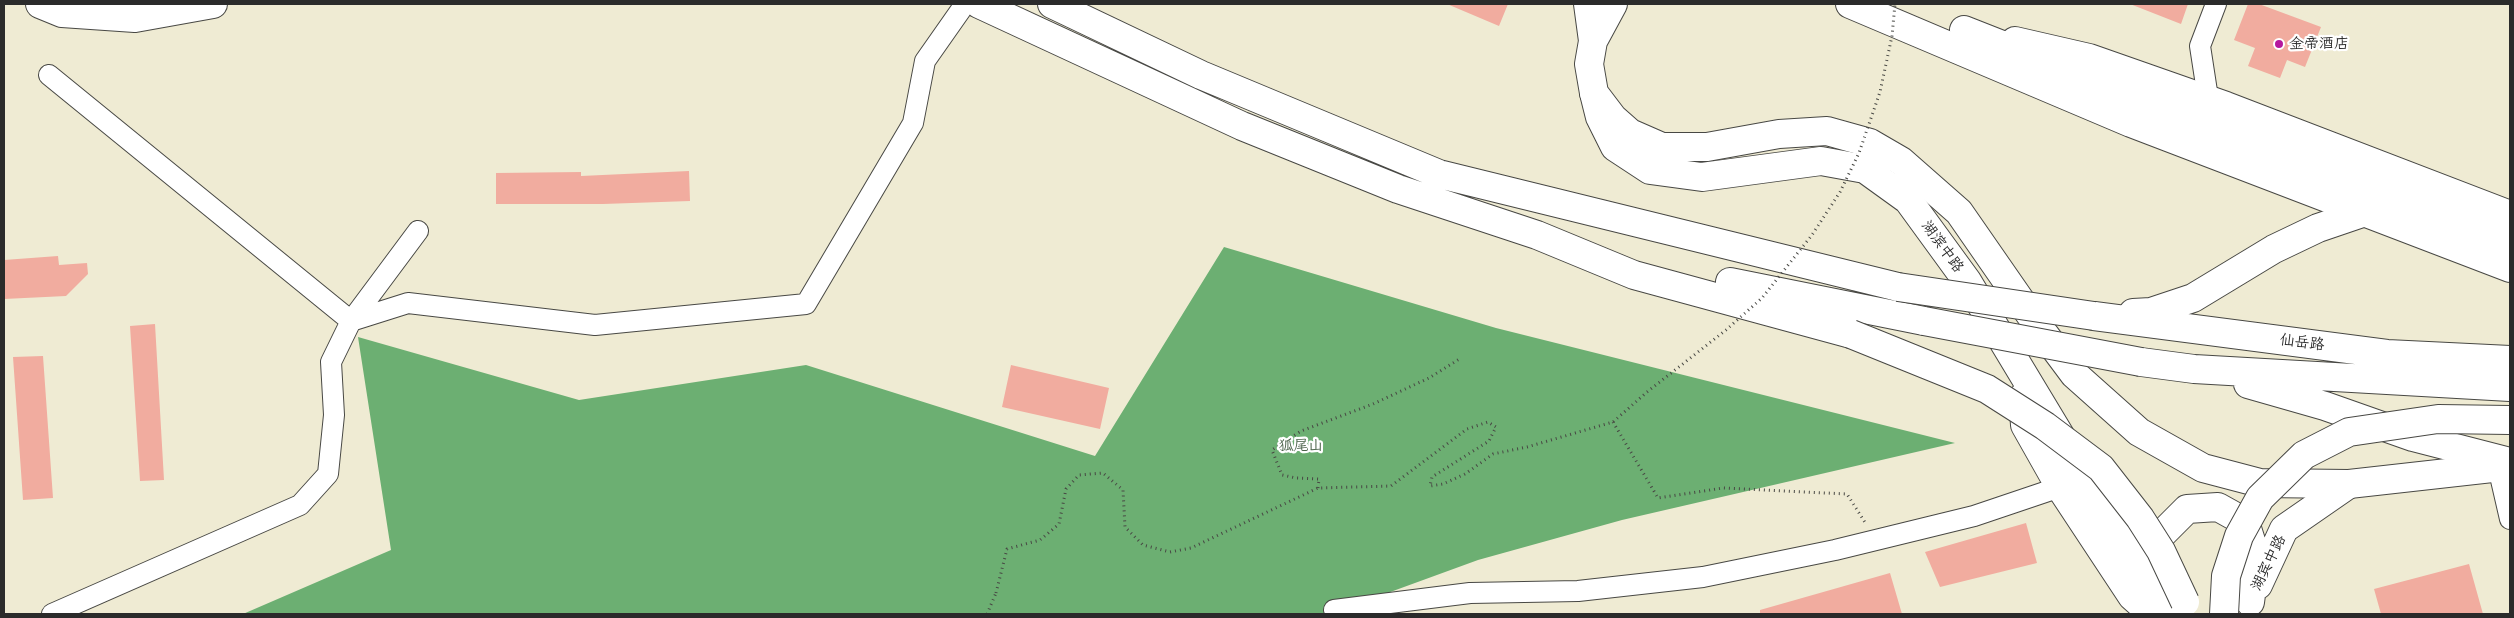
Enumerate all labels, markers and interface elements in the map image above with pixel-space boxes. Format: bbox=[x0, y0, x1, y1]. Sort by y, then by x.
place label: 金帝酒店 bbox=[2289, 35, 2349, 53]
marker: 金帝酒店 bbox=[2273, 38, 2285, 50]
street label: 湖滨中路 bbox=[1917, 217, 1967, 277]
street label: 仙岳路 bbox=[2279, 331, 2325, 355]
park label: 狐尾山 bbox=[1279, 437, 1323, 455]
street label: 湖宾中路 bbox=[2248, 532, 2290, 594]

